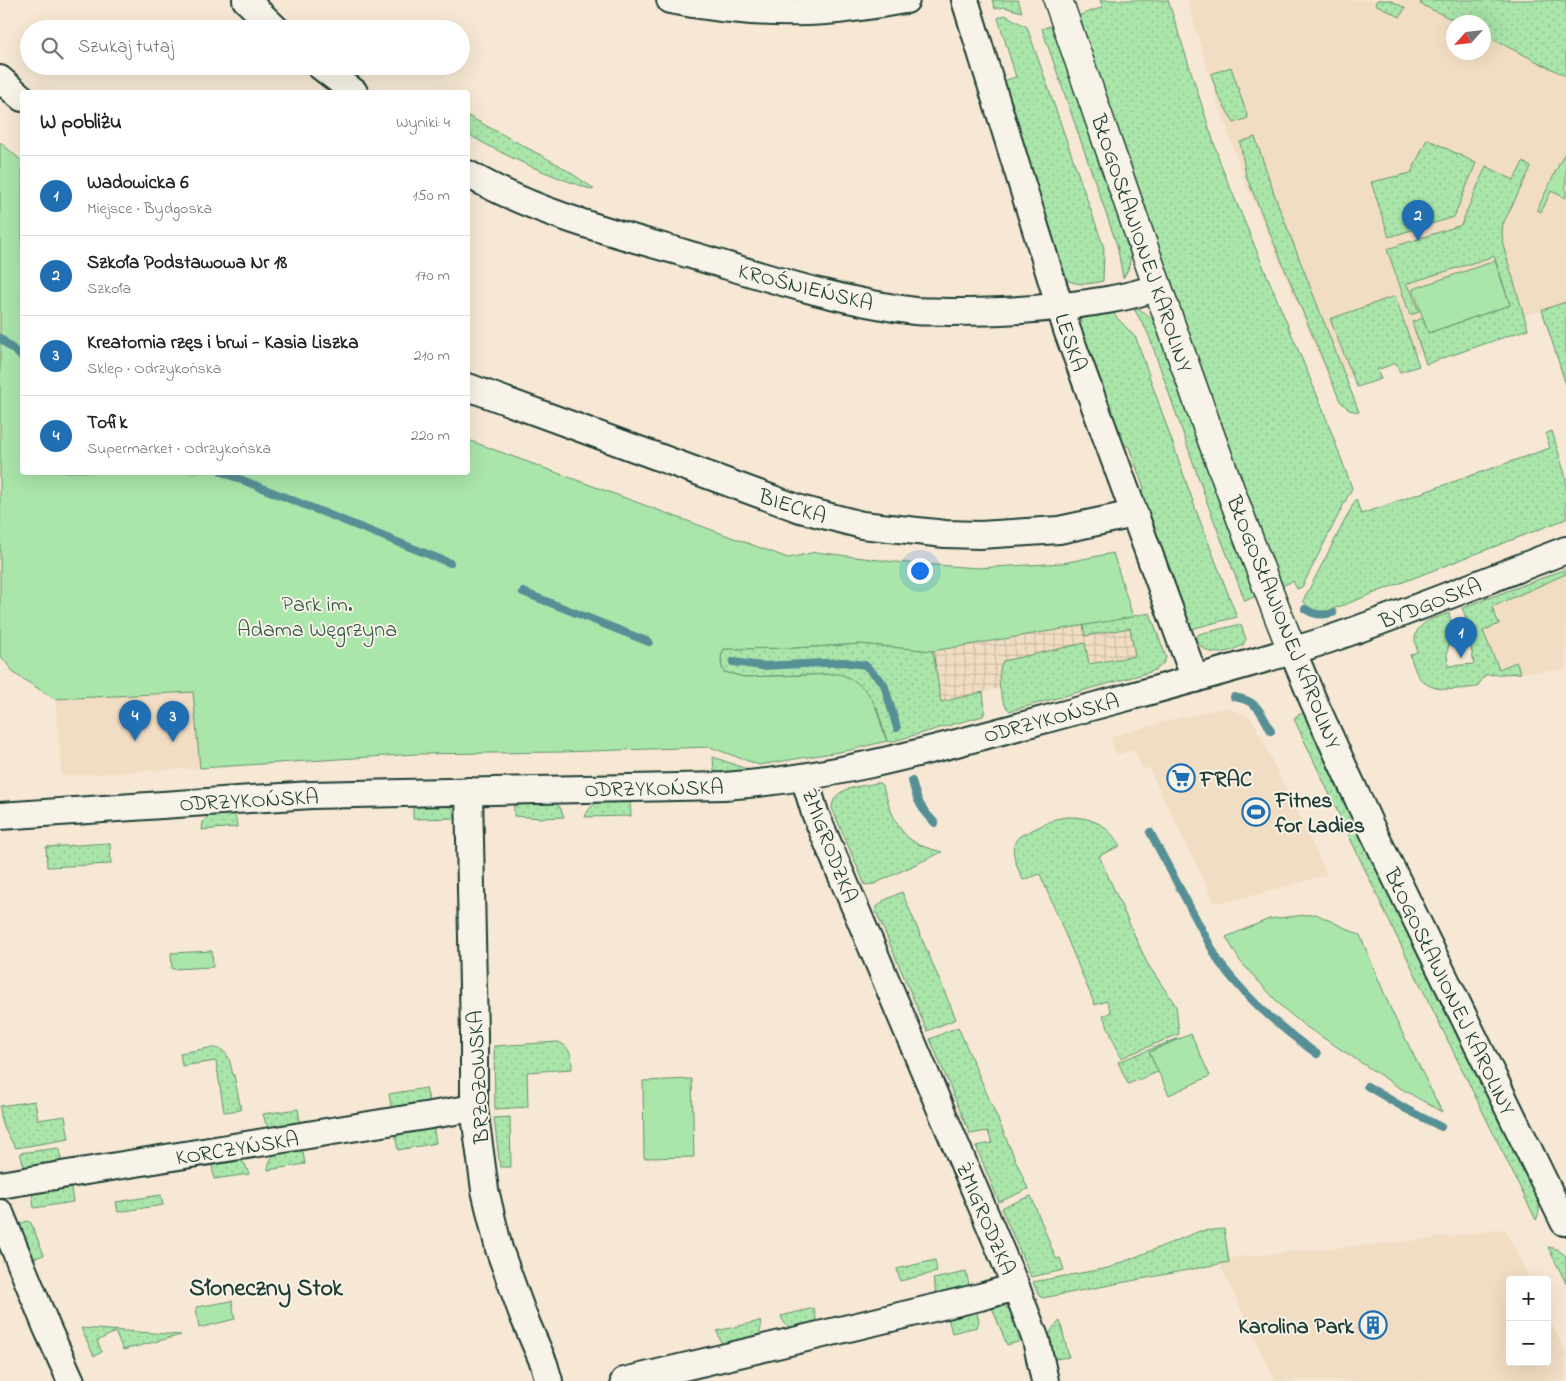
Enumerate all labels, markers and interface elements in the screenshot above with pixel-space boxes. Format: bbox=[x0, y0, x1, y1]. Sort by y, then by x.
north arrow bbox=[1446, 15, 1491, 60]
search box bbox=[20, 20, 470, 75]
icon: search bbox=[38, 34, 66, 62]
text: Szukaj tutaj bbox=[78, 34, 174, 61]
text: W pobliżu bbox=[40, 108, 122, 138]
street label: BŁOGOSŁAWIONEJ KAROLINY bbox=[1081, 110, 1199, 377]
text: Wyniki: 4 bbox=[396, 111, 450, 135]
text: Wadowicka 6 bbox=[87, 170, 189, 197]
text: 1 bbox=[53, 184, 59, 208]
text: 150 m bbox=[412, 184, 450, 208]
text: Miejsce · Bydgoska bbox=[87, 197, 212, 221]
pin: 2 bbox=[1402, 200, 1434, 241]
text: Szkoła Podstawowa Nr 18 bbox=[87, 250, 287, 277]
street label: KROŚNIEŃSKA bbox=[734, 257, 876, 321]
text: 2 bbox=[52, 264, 60, 288]
text: 170 m bbox=[415, 264, 450, 288]
text: Szkoła bbox=[87, 277, 131, 301]
street label: LESKA bbox=[1044, 309, 1094, 376]
text: Kreatornia rzęs i brwi - Kasia Liszka bbox=[87, 330, 358, 357]
text: 3 bbox=[53, 344, 59, 368]
text: 210 m bbox=[414, 344, 450, 368]
text: Sklep · Odrzykońska bbox=[87, 357, 221, 381]
text: Tofik bbox=[87, 410, 128, 437]
text: 4 bbox=[53, 424, 59, 448]
text: 220 m bbox=[411, 424, 450, 448]
text: Supermarket · Odrzykońska bbox=[87, 437, 271, 461]
street label: BIECKA bbox=[753, 482, 830, 534]
street label: BŁOGOSŁAWIONEJ KAROLINY bbox=[1216, 490, 1348, 755]
your location bbox=[907, 558, 933, 584]
street label: BYDGOSKA bbox=[1374, 571, 1487, 639]
park label: Park im. Adama Węgrzyna bbox=[237, 590, 397, 648]
pin: 1 bbox=[1445, 617, 1477, 658]
street label: ODRZYKOŃSKA bbox=[980, 686, 1123, 753]
pin: 4 bbox=[119, 700, 151, 741]
pin: 3 bbox=[157, 701, 189, 742]
supermarket icon: FRAC bbox=[1166, 763, 1196, 793]
place label: FRAC bbox=[1199, 765, 1252, 797]
street label: ODRZYKOŃSKA bbox=[584, 773, 724, 807]
street label: ODRZYKOŃSKA bbox=[179, 782, 320, 822]
street label: ŻMIGRODZKA bbox=[792, 784, 865, 908]
place label: Fitnes for Ladies bbox=[1274, 786, 1365, 843]
sports icon: Fitnes for Ladies bbox=[1241, 797, 1271, 827]
street label: BŁOGOSŁAWIONEJ KAROLINY bbox=[1374, 863, 1522, 1121]
street label: BRZOZOWSKA bbox=[461, 1009, 500, 1145]
street label: KORCZYŃSKA bbox=[174, 1124, 301, 1175]
street label: ŻMIGRODZKA bbox=[946, 1158, 1022, 1281]
district label: Słoneczny Stok bbox=[189, 1272, 343, 1308]
map controls bbox=[1506, 1276, 1551, 1366]
button: + bbox=[1506, 1276, 1551, 1321]
building icon: Karolina Park bbox=[1358, 1310, 1388, 1340]
place label: Karolina Park bbox=[1238, 1312, 1355, 1344]
button: − bbox=[1506, 1321, 1551, 1366]

